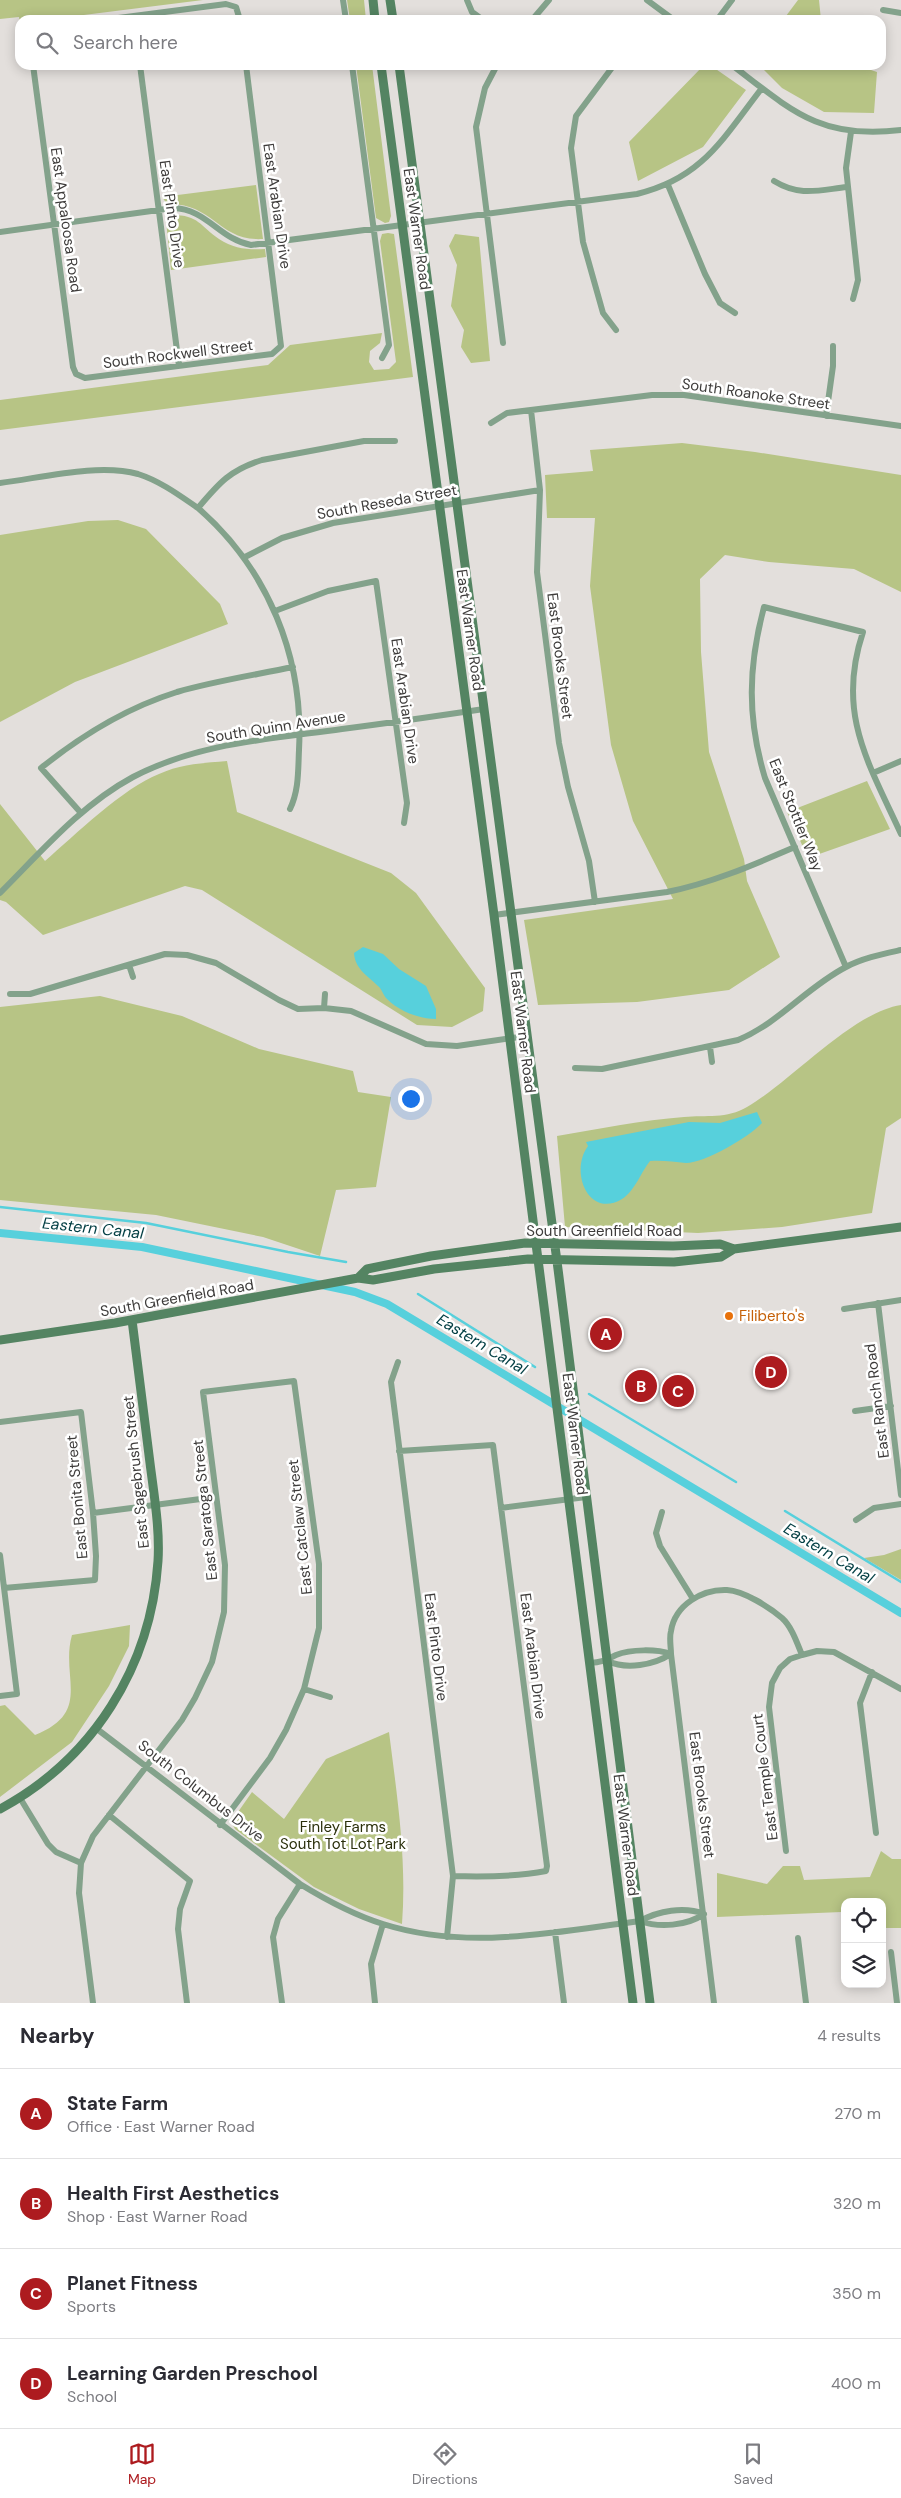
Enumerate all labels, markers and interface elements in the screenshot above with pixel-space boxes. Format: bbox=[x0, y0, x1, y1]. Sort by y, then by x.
search box bbox=[15, 15, 886, 70]
icon: search bbox=[33, 29, 61, 57]
text: Search here bbox=[73, 30, 178, 55]
street label: East Arabian Drive bbox=[258, 142, 296, 270]
street label: East Appaloosa Road bbox=[46, 146, 86, 294]
street label: East Pinto Drive bbox=[155, 159, 189, 269]
street label: East Warner Road bbox=[399, 167, 435, 291]
street label: South Rockwell Street bbox=[102, 335, 254, 373]
street label: South Roanoke Street bbox=[680, 374, 832, 414]
street label: South Reseda Street bbox=[315, 480, 459, 524]
street label: East Warner Road bbox=[452, 568, 488, 692]
street label: East Brooks Street bbox=[542, 592, 578, 720]
street label: East Arabian Drive bbox=[386, 637, 424, 765]
street label: South Quinn Avenue bbox=[205, 706, 347, 748]
street label: East Stottler Way bbox=[764, 756, 828, 875]
street label: East Warner Road bbox=[506, 970, 540, 1094]
your location bbox=[398, 1086, 424, 1112]
water label: Eastern Canal bbox=[41, 1212, 145, 1244]
street label: South Greenfield Road bbox=[526, 1221, 682, 1241]
street label: South Greenfield Road bbox=[99, 1275, 255, 1321]
place label: Filiberto's bbox=[739, 1306, 805, 1326]
water label: Eastern Canal bbox=[433, 1309, 531, 1379]
marker: Filiberto's bbox=[723, 1310, 735, 1322]
pin: A bbox=[590, 1315, 622, 1353]
street label: East Ranch Road bbox=[860, 1343, 894, 1459]
pin: D bbox=[755, 1353, 787, 1391]
pin: B bbox=[625, 1367, 657, 1405]
street label: East Warner Road bbox=[558, 1372, 592, 1496]
pin: C bbox=[662, 1372, 694, 1410]
street label: East Sagebrush Street bbox=[118, 1395, 154, 1549]
street label: East Bonita Street bbox=[62, 1434, 92, 1560]
street label: East Saratoga Street bbox=[188, 1439, 222, 1581]
street label: East Catclaw Street bbox=[283, 1458, 317, 1596]
water label: Eastern Canal bbox=[780, 1518, 878, 1588]
street label: East Pinto Drive bbox=[419, 1592, 453, 1702]
street label: East Arabian Drive bbox=[515, 1592, 551, 1720]
street label: East Temple Court bbox=[747, 1712, 783, 1842]
street label: East Brooks Street bbox=[684, 1731, 720, 1859]
street label: South Columbus Drive bbox=[134, 1736, 268, 1846]
street label: East Warner Road bbox=[609, 1773, 643, 1897]
park label: Finley Farms South Tot Lot Park bbox=[280, 1817, 406, 1854]
map controls bbox=[841, 1898, 886, 1988]
button: locate bbox=[841, 1898, 886, 1943]
button: layers bbox=[841, 1943, 886, 1988]
text: Nearby bbox=[20, 2022, 94, 2050]
text: 4 results bbox=[817, 2025, 881, 2046]
text: State Farm bbox=[67, 2091, 168, 2116]
text: A bbox=[30, 2103, 42, 2124]
text: 270 m bbox=[834, 2103, 881, 2124]
text: Office · East Warner Road bbox=[67, 2116, 255, 2137]
text: Health First Aesthetics bbox=[67, 2181, 279, 2206]
text: B bbox=[31, 2193, 41, 2214]
text: 320 m bbox=[833, 2193, 881, 2214]
text: Shop · East Warner Road bbox=[67, 2206, 248, 2227]
text: Planet Fitness bbox=[67, 2271, 198, 2296]
text: C bbox=[30, 2283, 42, 2304]
text: 350 m bbox=[832, 2283, 881, 2304]
text: Sports bbox=[67, 2296, 116, 2317]
text: Learning Garden Preschool bbox=[67, 2361, 318, 2386]
text: D bbox=[30, 2373, 42, 2394]
text: 400 m bbox=[831, 2373, 881, 2394]
text: School bbox=[67, 2386, 117, 2407]
tab: Map bbox=[128, 2440, 156, 2488]
tab: Directions bbox=[412, 2440, 478, 2488]
tab: Saved bbox=[734, 2440, 773, 2488]

